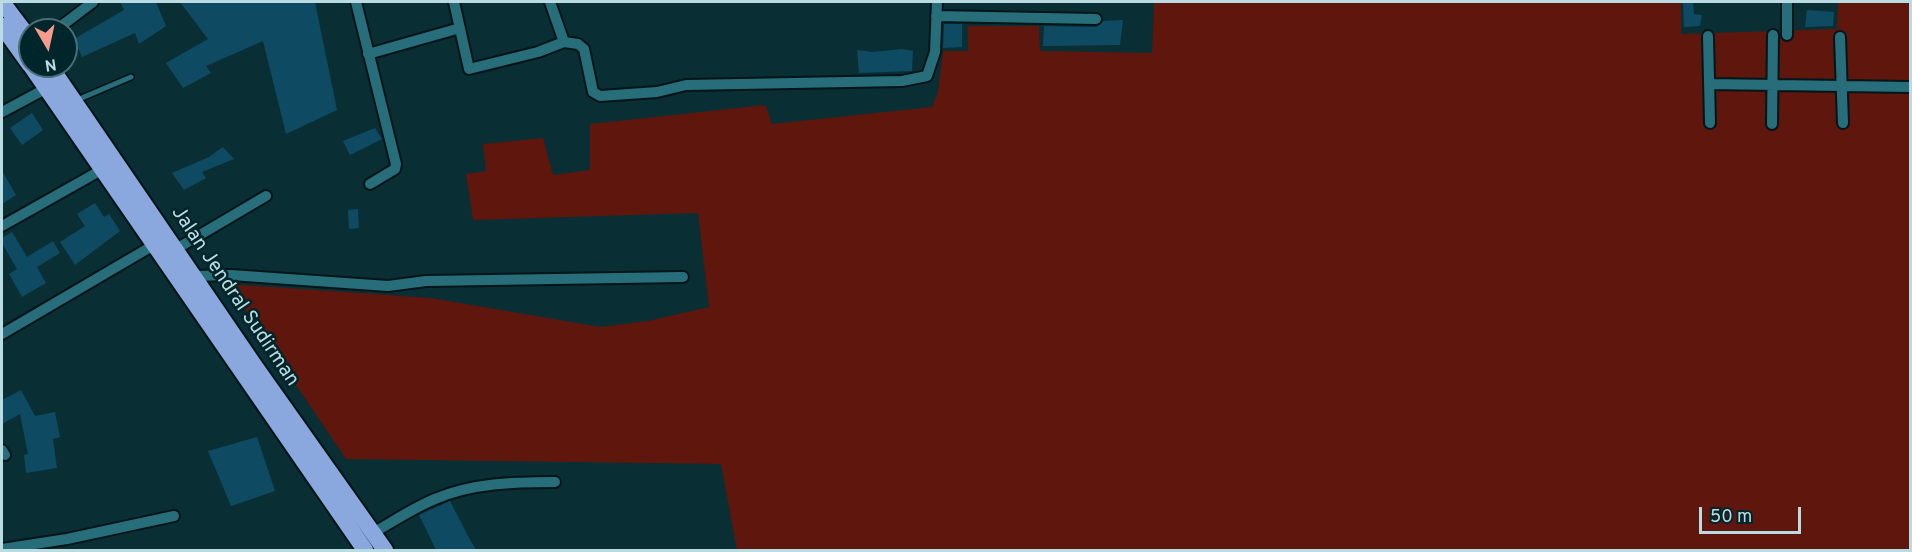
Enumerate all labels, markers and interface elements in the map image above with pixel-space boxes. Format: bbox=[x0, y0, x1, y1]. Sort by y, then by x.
north arrow bbox=[18, 18, 78, 78]
text: N bbox=[43, 53, 58, 75]
street label: Jalan Jendral Sudirman bbox=[165, 202, 303, 392]
scale bar bbox=[1702, 495, 1804, 533]
text: 50 m bbox=[1710, 506, 1752, 529]

